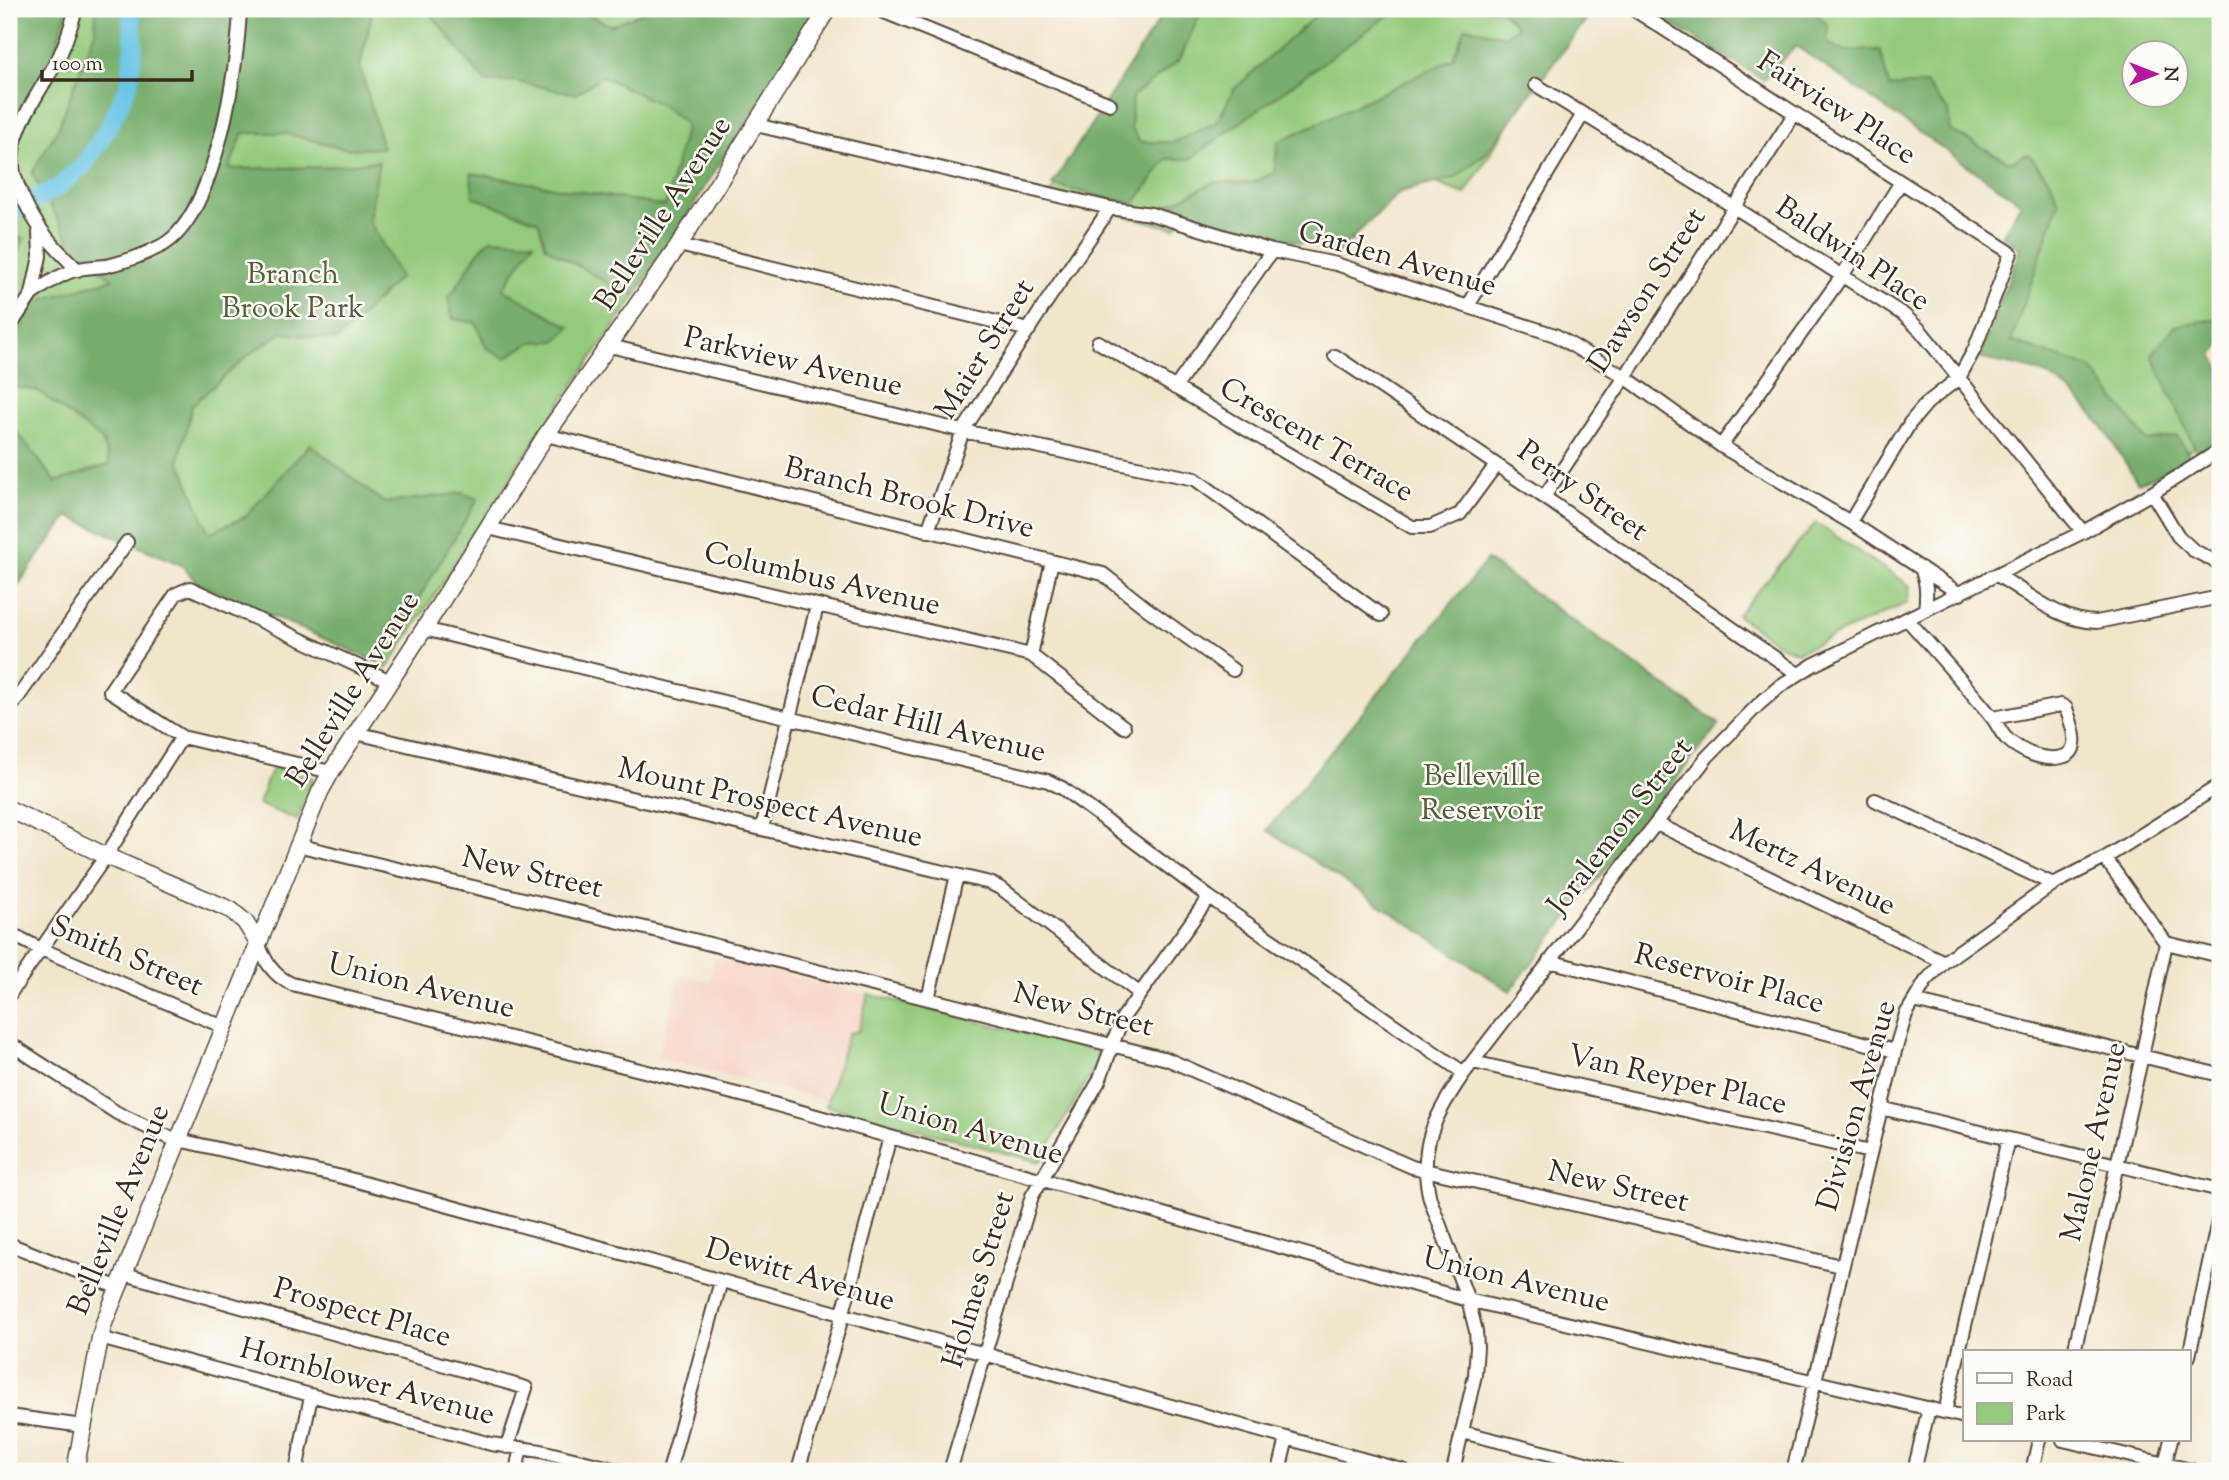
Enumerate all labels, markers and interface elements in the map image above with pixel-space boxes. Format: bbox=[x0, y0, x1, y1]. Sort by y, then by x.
scale bar bbox=[42, 38, 192, 82]
north arrow bbox=[2120, 38, 2190, 108]
street label: Fairview Place bbox=[1748, 41, 1924, 177]
text: 100 m bbox=[52, 50, 103, 80]
text: N bbox=[2156, 66, 2183, 82]
street label: Belleville Avenue bbox=[585, 108, 743, 320]
street label: Baldwin Place bbox=[1766, 187, 1938, 323]
street label: Dawson Street bbox=[1578, 200, 1718, 382]
street label: Garden Avenue bbox=[1293, 211, 1501, 309]
park label: Branch Brook Park bbox=[222, 254, 364, 331]
street label: Maier Street bbox=[926, 271, 1046, 429]
street label: Parkview Avenue bbox=[679, 317, 907, 409]
street label: Crescent Terrace bbox=[1211, 368, 1421, 514]
street label: Perry Street bbox=[1508, 431, 1656, 553]
street label: Branch Brook Drive bbox=[779, 447, 1039, 551]
street label: Columbus Avenue bbox=[699, 532, 945, 628]
street label: Belleville Avenue bbox=[276, 584, 432, 796]
street label: Cedar Hill Avenue bbox=[806, 675, 1050, 775]
street label: Joralemon Street bbox=[1537, 729, 1704, 926]
street label: Mount Prospect Avenue bbox=[613, 748, 927, 860]
park label: Belleville Reservoir bbox=[1421, 756, 1543, 833]
street label: Mertz Avenue bbox=[1721, 810, 1903, 928]
street label: New Street bbox=[457, 837, 607, 911]
street label: Smith Street bbox=[43, 905, 209, 1009]
street label: Reservoir Place bbox=[1629, 934, 1829, 1026]
street label: Union Avenue bbox=[323, 943, 519, 1031]
street label: New Street bbox=[1008, 973, 1158, 1049]
street label: Division Avenue bbox=[1807, 996, 1909, 1216]
street label: Van Reyper Place bbox=[1563, 1035, 1791, 1127]
street label: Malone Avenue bbox=[2051, 1038, 2139, 1246]
street label: Union Avenue bbox=[872, 1083, 1068, 1177]
street label: Belleville Avenue bbox=[58, 1098, 182, 1322]
street label: New Street bbox=[1543, 1151, 1693, 1225]
street label: Holmes Street bbox=[933, 1186, 1027, 1374]
street label: Dewitt Avenue bbox=[700, 1228, 900, 1324]
street label: Union Avenue bbox=[1418, 1237, 1614, 1325]
street label: Prospect Place bbox=[268, 1268, 456, 1360]
street label: Hornblower Avenue bbox=[235, 1328, 499, 1438]
legend bbox=[1963, 1350, 2190, 1442]
text: Road bbox=[2026, 1366, 2073, 1396]
text: Park bbox=[2026, 1400, 2067, 1430]

